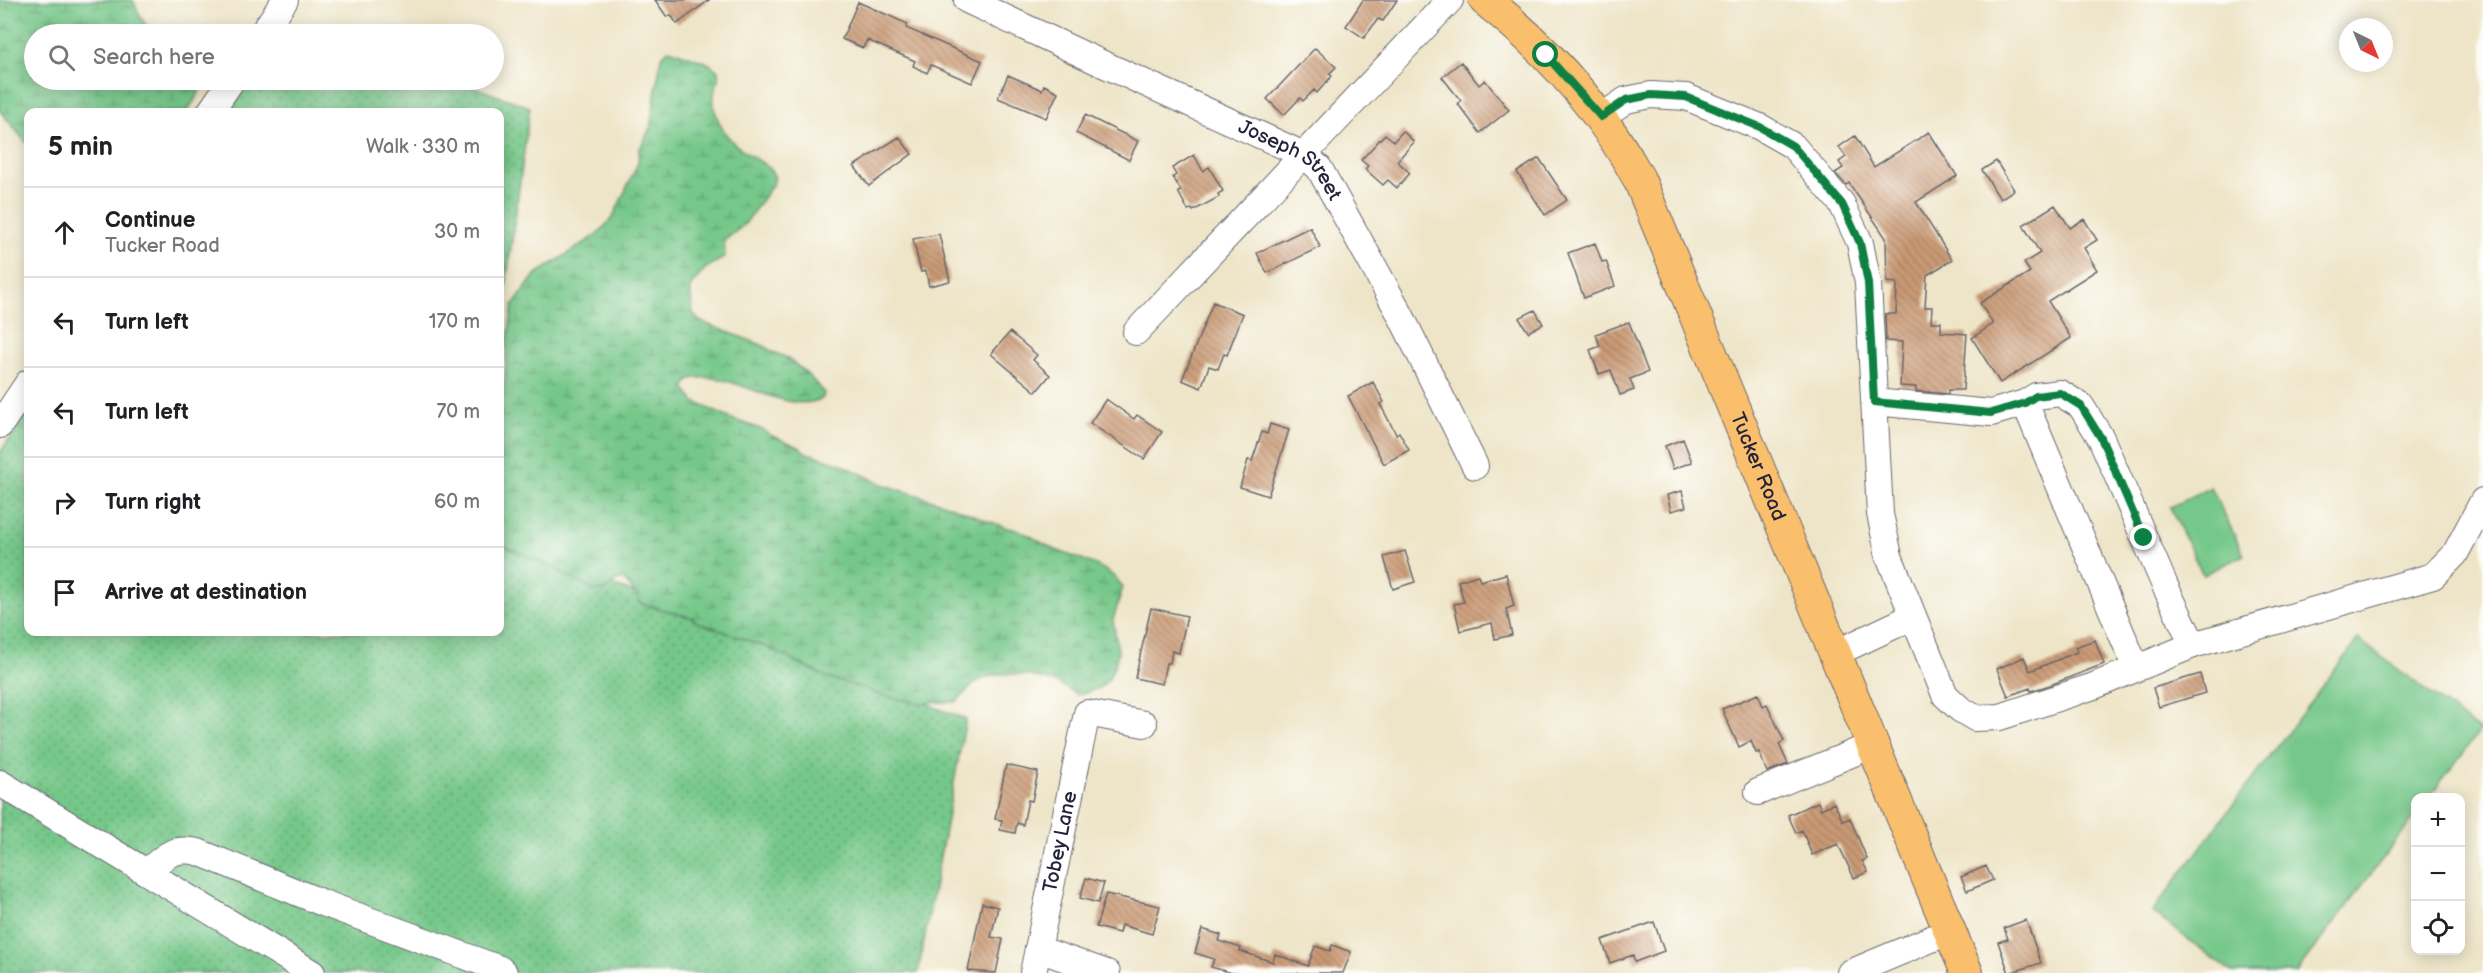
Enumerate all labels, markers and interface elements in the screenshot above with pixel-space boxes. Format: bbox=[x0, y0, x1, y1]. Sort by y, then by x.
north arrow bbox=[2339, 18, 2393, 72]
search box bbox=[24, 24, 504, 90]
icon: search bbox=[45, 41, 78, 74]
route start bbox=[1532, 41, 1558, 67]
text: Search here bbox=[93, 44, 215, 71]
street label: Joseph Street bbox=[1234, 115, 1347, 205]
text: 5 min bbox=[48, 132, 113, 163]
text: Walk · 330 m bbox=[366, 135, 480, 159]
text: Continue bbox=[105, 207, 195, 234]
icon: ahead bbox=[48, 216, 81, 249]
text: 30 m bbox=[434, 220, 480, 244]
text: Tucker Road bbox=[105, 234, 220, 258]
icon: left bbox=[48, 306, 81, 339]
text: Turn left bbox=[105, 309, 189, 336]
text: 170 m bbox=[429, 310, 480, 334]
icon: left bbox=[48, 396, 81, 429]
text: Turn left bbox=[105, 399, 189, 426]
text: 70 m bbox=[436, 400, 480, 424]
street label: Tucker Road bbox=[1725, 409, 1791, 524]
icon: right bbox=[48, 486, 81, 519]
text: Turn right bbox=[105, 489, 201, 516]
text: 60 m bbox=[434, 490, 480, 514]
route end bbox=[2130, 524, 2156, 550]
icon: arrive bbox=[48, 576, 81, 609]
text: Arrive at destination bbox=[105, 579, 307, 606]
street label: Tobey Lane bbox=[1038, 789, 1082, 895]
map controls bbox=[2411, 793, 2465, 955]
button: + bbox=[2411, 793, 2465, 847]
button: − bbox=[2411, 847, 2465, 901]
button: locate bbox=[2411, 901, 2465, 955]

